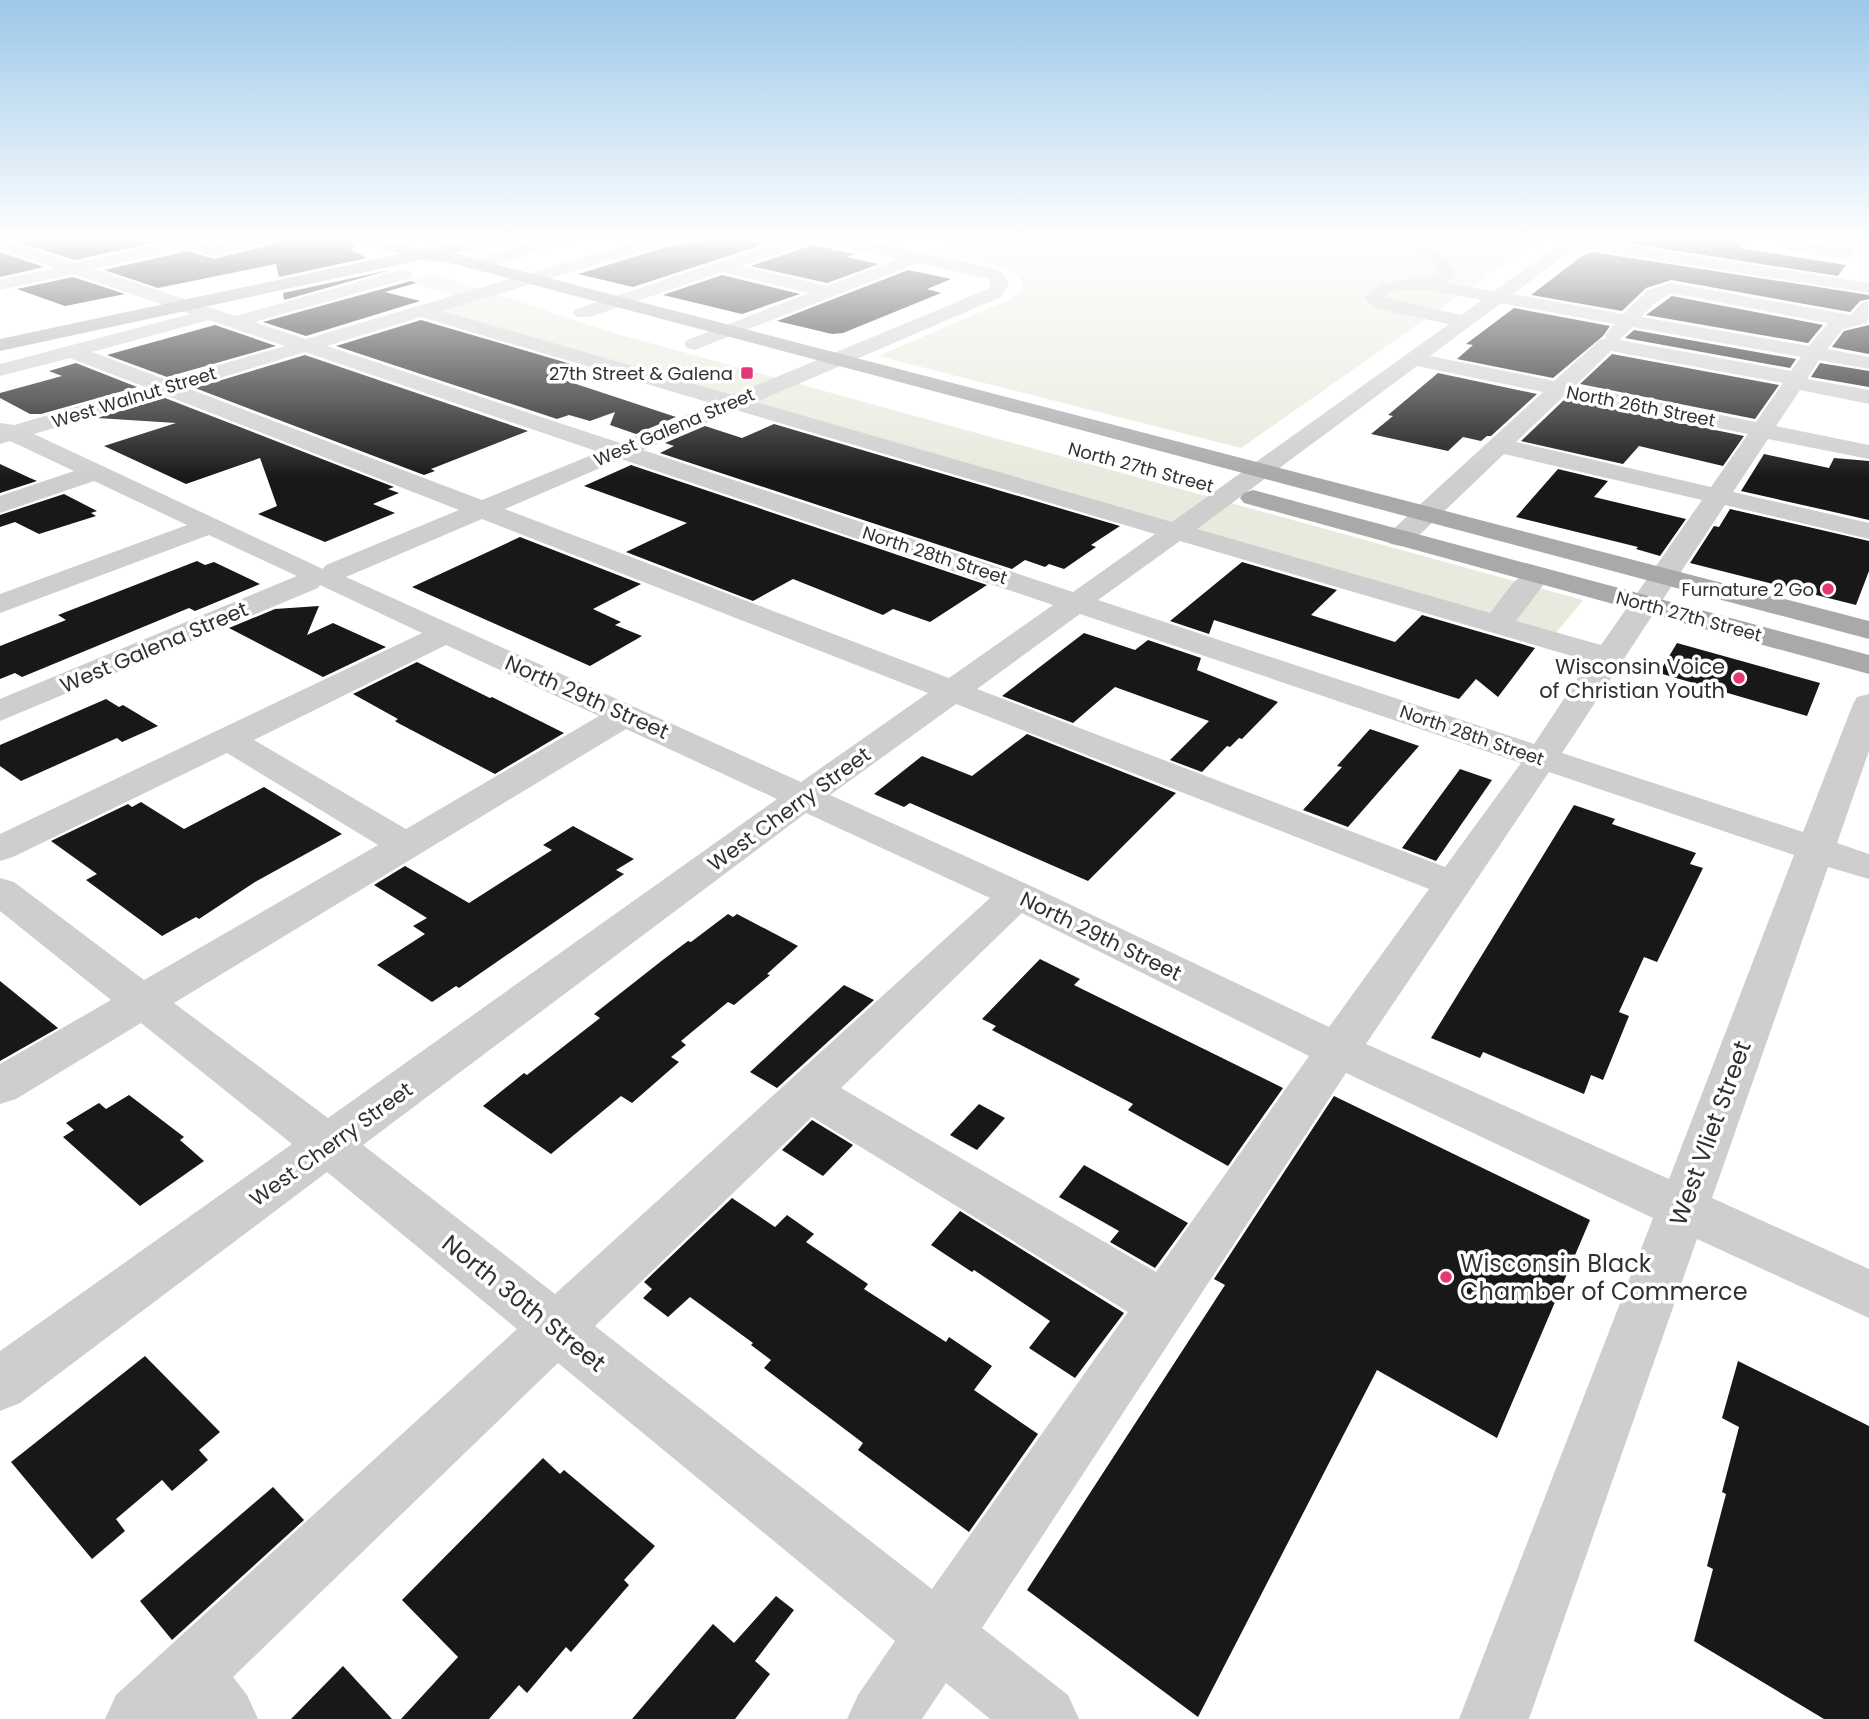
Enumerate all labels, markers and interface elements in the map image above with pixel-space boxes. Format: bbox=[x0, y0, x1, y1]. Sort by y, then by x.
street label: West Walnut Street bbox=[49, 360, 219, 434]
place label: 27th Street & Galena bbox=[549, 361, 733, 386]
marker: 27th Street & Galena bbox=[739, 365, 755, 381]
street label: North 26th Street bbox=[1564, 379, 1718, 433]
street label: West Galena Street bbox=[590, 382, 758, 472]
street label: North 27th Street bbox=[1066, 436, 1216, 498]
street label: North 28th Street bbox=[859, 520, 1011, 590]
place label: Furnature 2 Go bbox=[1682, 577, 1814, 602]
marker: Furnature 2 Go bbox=[1820, 581, 1836, 597]
street label: North 27th Street bbox=[1614, 585, 1764, 647]
street label: West Galena Street bbox=[56, 594, 252, 700]
street label: North 29th Street bbox=[501, 648, 673, 746]
place label: Wisconsin Voice of Christian Youth bbox=[1539, 652, 1725, 705]
marker: Wisconsin Voice of Christian Youth bbox=[1731, 670, 1747, 686]
street label: North 28th Street bbox=[1397, 699, 1547, 771]
street label: West Cherry Street bbox=[702, 740, 876, 878]
street label: North 29th Street bbox=[1015, 884, 1187, 988]
street label: West Vliet Street bbox=[1661, 1036, 1759, 1230]
street label: West Cherry Street bbox=[244, 1075, 418, 1213]
street label: North 30th Street bbox=[435, 1227, 613, 1379]
place label: Wisconsin Black Chamber of Commerce bbox=[1460, 1247, 1748, 1308]
marker: Wisconsin Black Chamber of Commerce bbox=[1438, 1269, 1454, 1285]

